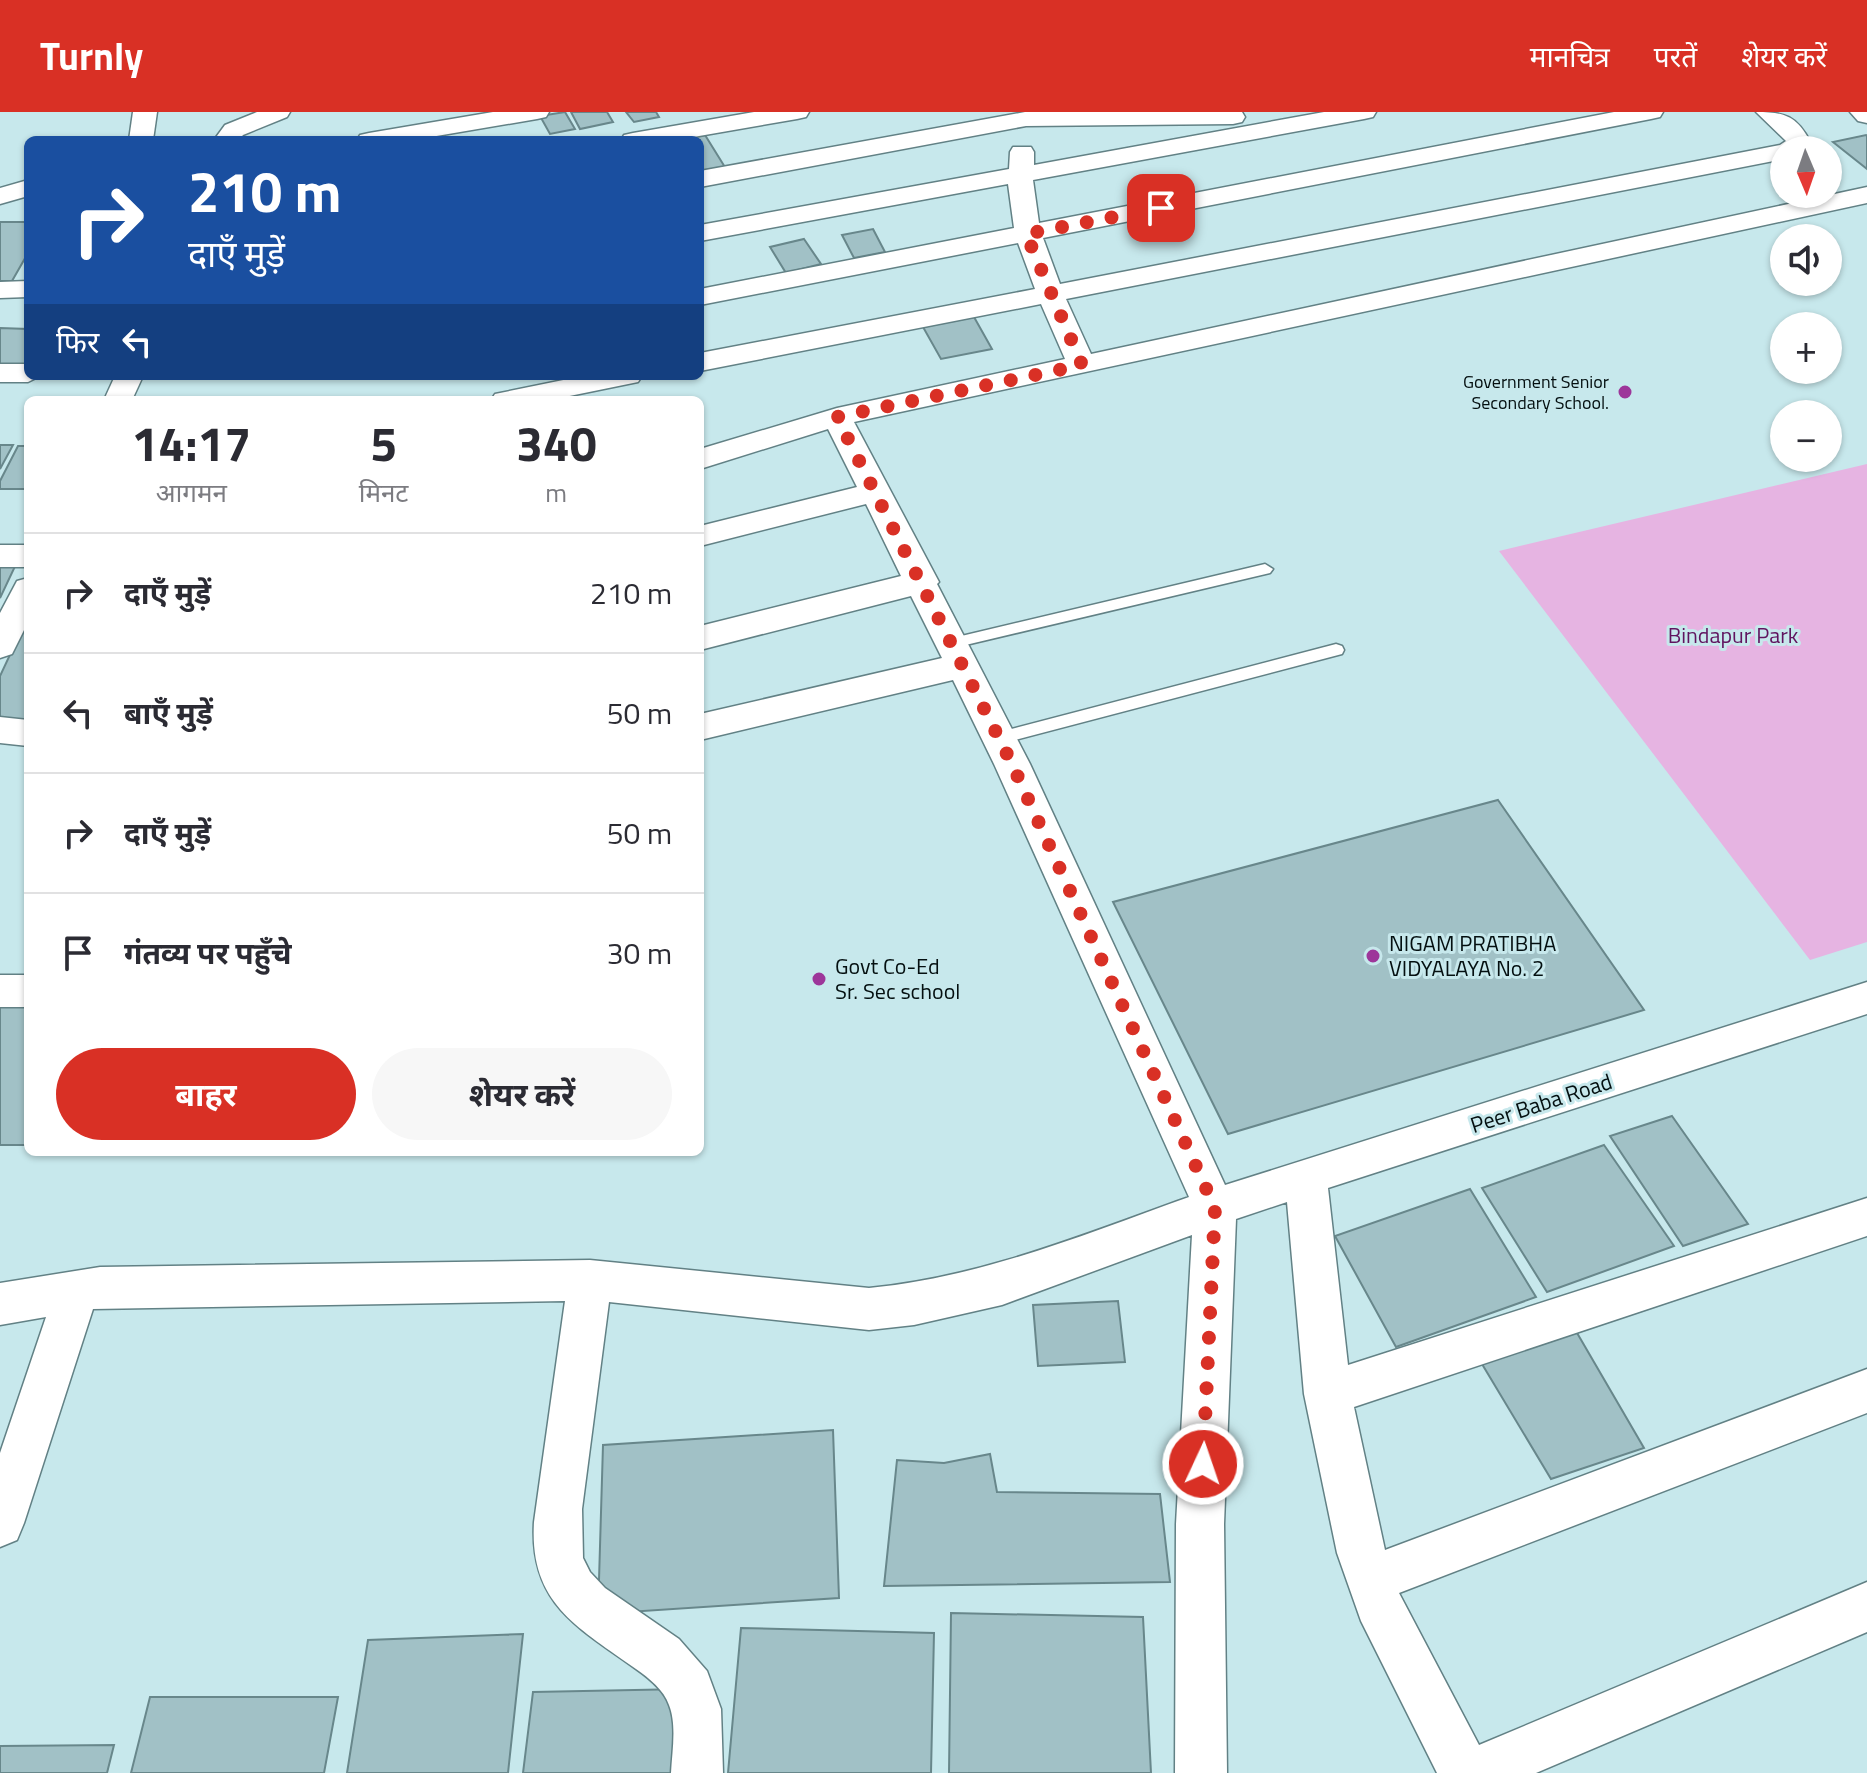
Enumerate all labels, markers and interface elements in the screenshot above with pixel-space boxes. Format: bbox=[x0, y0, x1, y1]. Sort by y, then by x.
text: Turnly bbox=[40, 27, 143, 85]
text: मानचित्र bbox=[1530, 35, 1610, 78]
text: परतें bbox=[1654, 35, 1697, 78]
text: शेयर करें bbox=[1741, 35, 1827, 78]
north arrow bbox=[1770, 136, 1842, 208]
map controls bbox=[1770, 136, 1842, 472]
text: 210 m bbox=[188, 149, 341, 234]
icon: right bbox=[56, 168, 160, 272]
pin bbox=[1127, 174, 1195, 242]
icon: arrive bbox=[1139, 186, 1183, 230]
button: sound bbox=[1770, 224, 1842, 296]
text: दाएँ मुड़ें bbox=[188, 226, 285, 281]
button: + bbox=[1770, 312, 1842, 384]
text: फिर bbox=[56, 319, 99, 365]
icon: left bbox=[115, 320, 159, 364]
place label: Government Senior Secondary School. bbox=[1463, 368, 1609, 416]
marker: Government Senior Secondary School. bbox=[1616, 383, 1634, 401]
button: − bbox=[1770, 400, 1842, 472]
text: 14:17 bbox=[131, 407, 251, 480]
text: 5 bbox=[370, 407, 397, 480]
text: 340 bbox=[516, 407, 597, 480]
text: आगमन bbox=[156, 473, 227, 512]
text: मिनट bbox=[359, 473, 408, 512]
text: m bbox=[545, 473, 567, 512]
text: दाएँ मुड़ें bbox=[124, 570, 211, 616]
text: 210 m bbox=[590, 570, 672, 616]
icon: right bbox=[56, 571, 100, 615]
park label: Bindapur Park bbox=[1668, 618, 1799, 652]
text: बाएँ मुड़ें bbox=[124, 690, 213, 736]
text: 50 m bbox=[607, 690, 672, 736]
icon: left bbox=[56, 691, 100, 735]
text: दाएँ मुड़ें bbox=[124, 810, 211, 856]
text: 50 m bbox=[607, 810, 672, 856]
icon: right bbox=[56, 811, 100, 855]
place label: NIGAM PRATIBHA VIDYALAYA No. 2 bbox=[1389, 926, 1556, 985]
text: गंतव्य पर पहुँचे bbox=[124, 930, 291, 976]
text: 30 m bbox=[607, 930, 672, 976]
icon: arrive bbox=[56, 931, 100, 975]
marker: NIGAM PRATIBHA VIDYALAYA No. 2 bbox=[1364, 947, 1382, 965]
place label: Govt Co-Ed Sr. Sec school bbox=[835, 949, 960, 1008]
marker: Govt Co-Ed Sr. Sec school bbox=[810, 970, 828, 988]
button: बाहर bbox=[56, 1048, 356, 1140]
button: शेयर करें bbox=[372, 1048, 672, 1140]
street label: Peer Baba Road bbox=[1466, 1064, 1616, 1142]
position arrow bbox=[1161, 1422, 1245, 1506]

